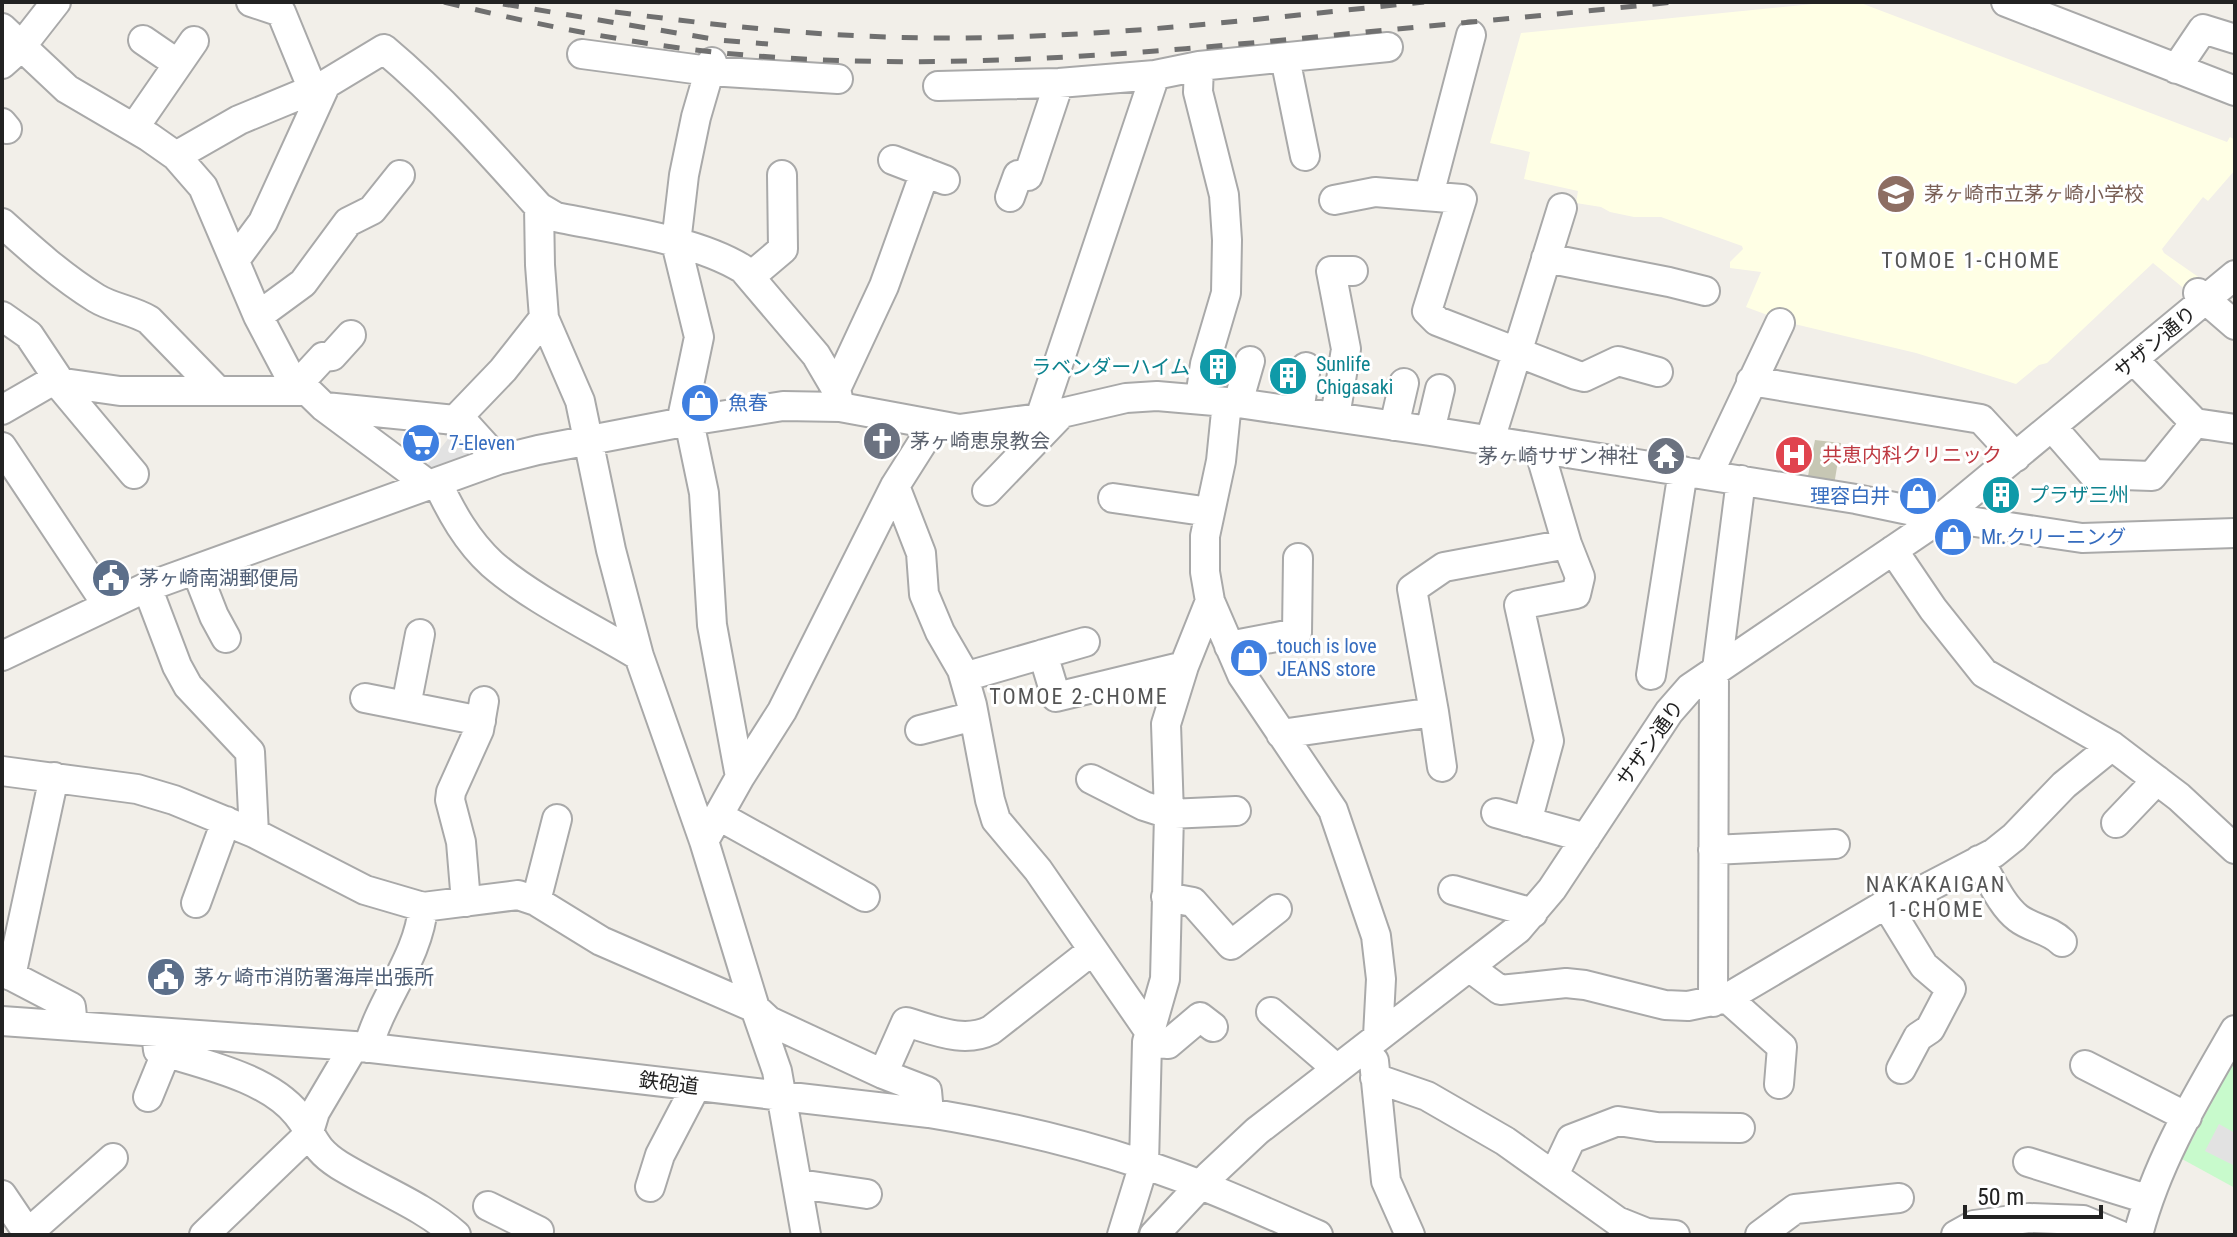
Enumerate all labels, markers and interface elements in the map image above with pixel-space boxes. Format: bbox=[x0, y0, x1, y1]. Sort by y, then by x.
school or university icon: 茅ヶ崎市立茅ヶ崎小学校 bbox=[1875, 173, 1917, 215]
place label: 茅ヶ崎市立茅ヶ崎小学校 bbox=[1924, 182, 2144, 206]
district label: TOMOE 1-CHOME bbox=[1881, 248, 2061, 273]
street label: サザン通り bbox=[2109, 301, 2201, 383]
building icon: ラベンダーハイム bbox=[1197, 346, 1239, 388]
place label: Sunlife Chigasaki bbox=[1316, 352, 1393, 399]
place label: ラベンダーハイム bbox=[1031, 355, 1190, 379]
building icon: Sunlife Chigasaki bbox=[1267, 355, 1309, 397]
shop icon: 魚春 bbox=[679, 382, 721, 424]
place label: 魚春 bbox=[728, 391, 768, 415]
church icon: 茅ヶ崎恵泉教会 bbox=[861, 420, 903, 462]
supermarket icon: 7-Eleven bbox=[400, 422, 442, 464]
place label: 茅ヶ崎恵泉教会 bbox=[910, 429, 1050, 453]
place label: 7-Eleven bbox=[449, 431, 515, 455]
hospital icon: 共恵内科クリニック bbox=[1773, 434, 1815, 476]
temple icon: 茅ヶ崎サザン神社 bbox=[1645, 435, 1687, 477]
place label: 共恵内科クリニック bbox=[1822, 443, 2002, 467]
place label: 茅ヶ崎サザン神社 bbox=[1478, 444, 1638, 468]
building icon: プラザ三州 bbox=[1980, 474, 2022, 516]
shop icon: 理容白井 bbox=[1897, 475, 1939, 517]
place label: プラザ三州 bbox=[2029, 483, 2129, 507]
place label: 理容白井 bbox=[1810, 484, 1890, 508]
shop icon: Mr.クリーニング bbox=[1932, 516, 1974, 558]
place label: Mr.クリーニング bbox=[1981, 525, 2126, 549]
public building icon: 茅ヶ崎南湖郵便局 bbox=[90, 557, 132, 599]
place label: 茅ヶ崎南湖郵便局 bbox=[139, 566, 299, 590]
place label: touch is love JEANS store bbox=[1277, 634, 1377, 681]
shop icon: touch is love JEANS store bbox=[1228, 637, 1270, 679]
district label: TOMOE 2-CHOME bbox=[989, 684, 1169, 709]
street label: サザン通り bbox=[1611, 695, 1689, 791]
district label: NAKAKAIGAN 1-CHOME bbox=[1866, 872, 2006, 922]
public building icon: 茅ヶ崎市消防署海岸出張所 bbox=[145, 956, 187, 998]
place label: 茅ヶ崎市消防署海岸出張所 bbox=[194, 965, 434, 989]
street label: 鉄砲道 bbox=[638, 1067, 700, 1099]
scale bar bbox=[1965, 1169, 2101, 1219]
text: 50 m bbox=[1977, 1183, 2024, 1211]

